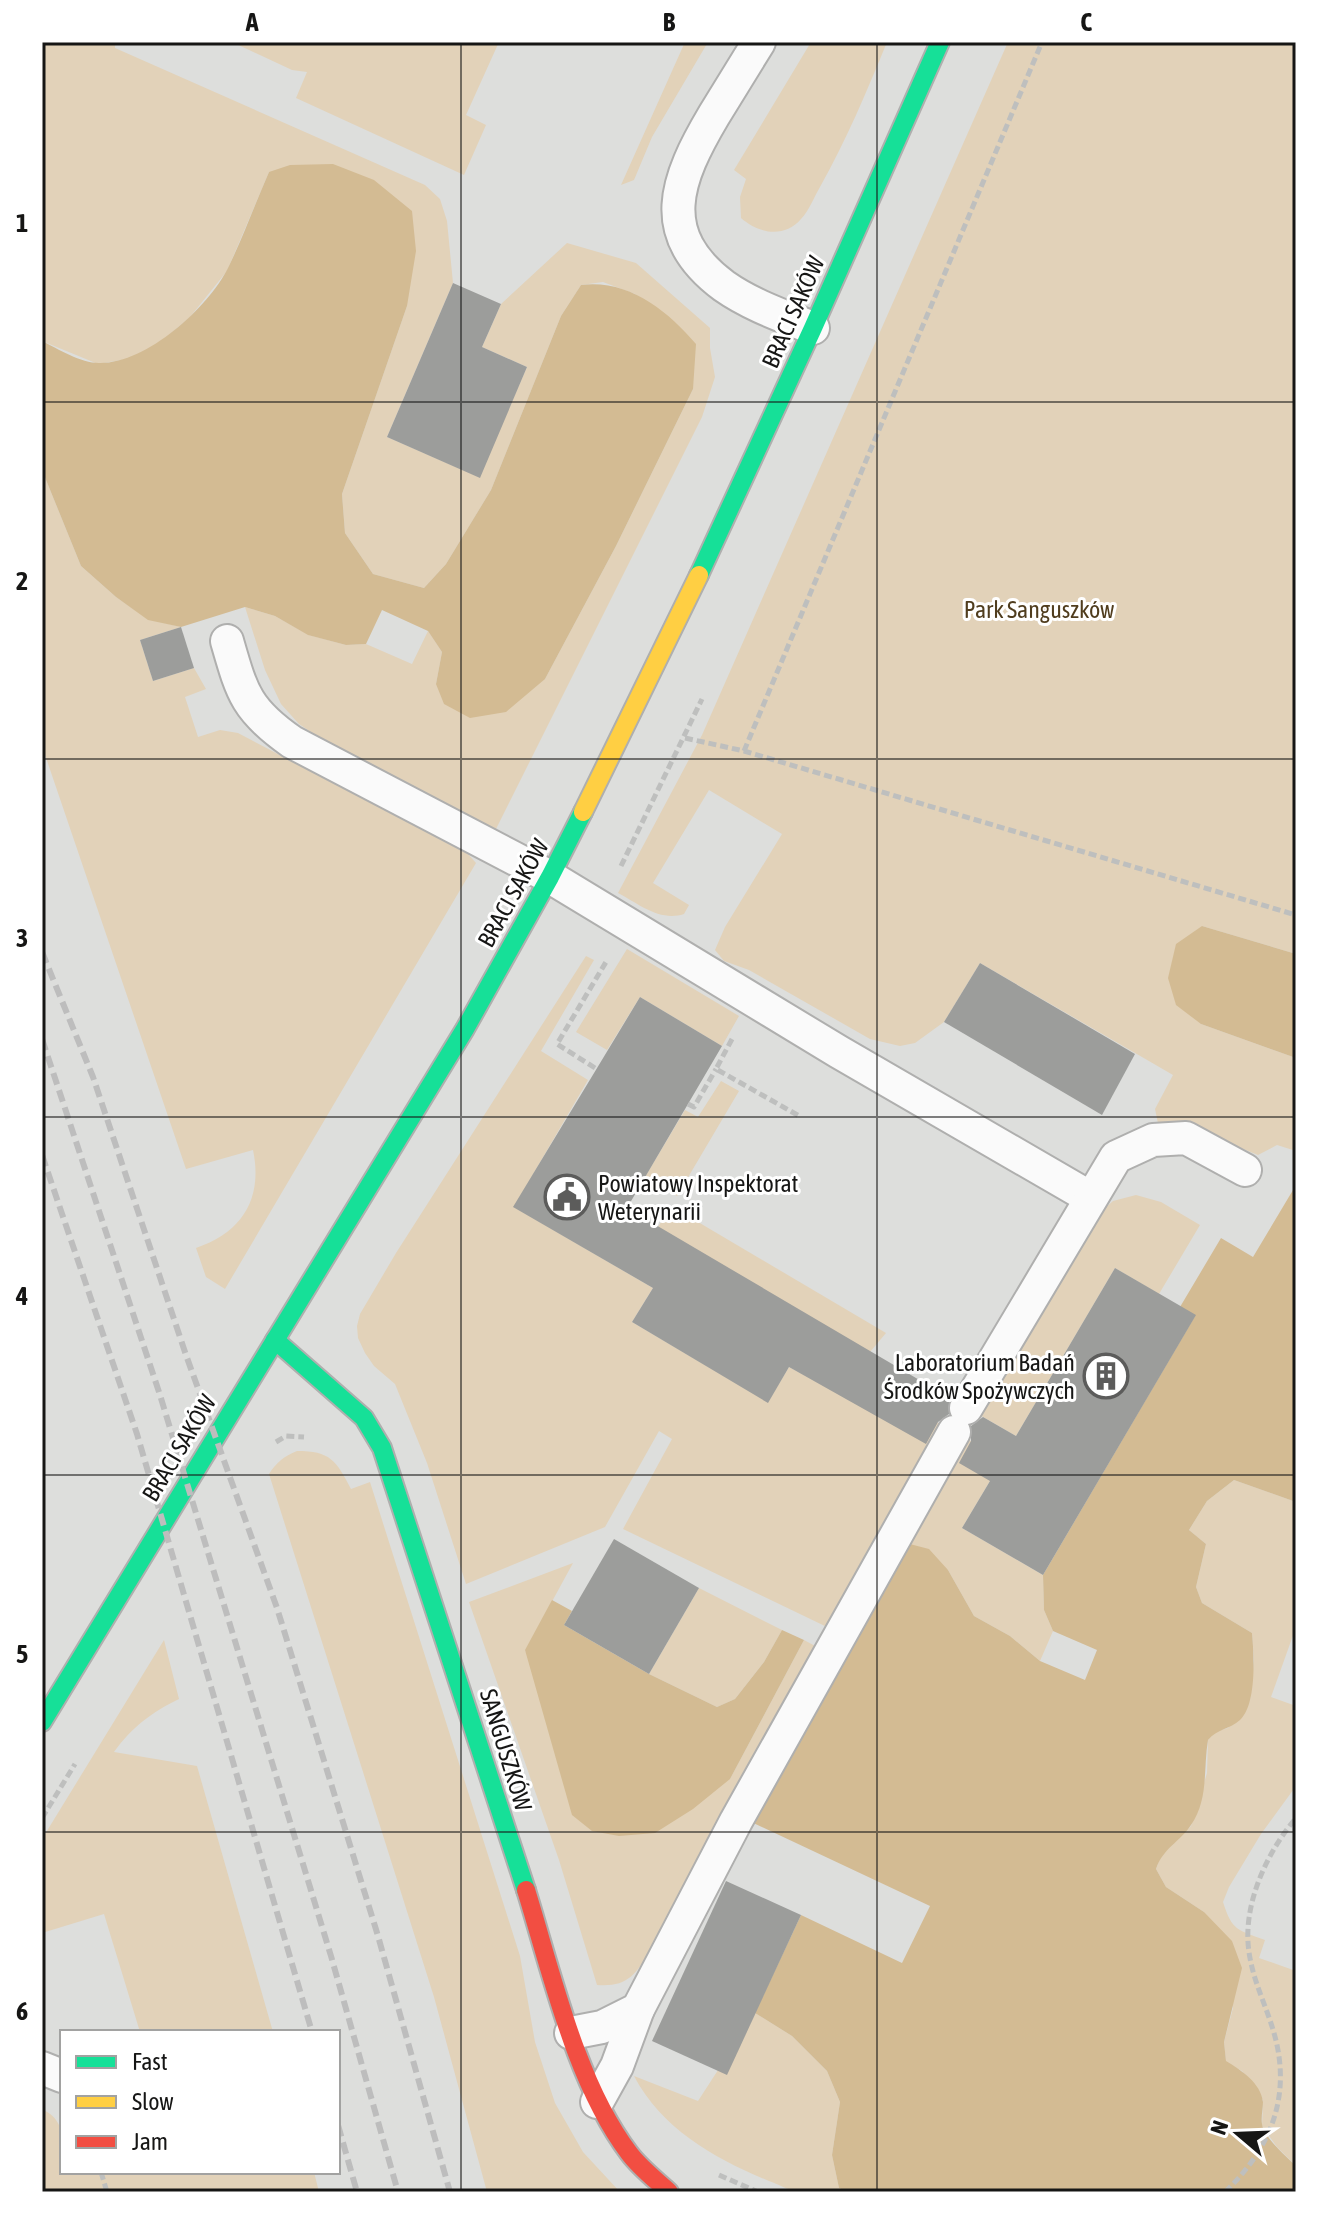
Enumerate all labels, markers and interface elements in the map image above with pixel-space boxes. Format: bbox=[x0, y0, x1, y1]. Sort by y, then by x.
text: A bbox=[245, 7, 259, 37]
text: B bbox=[663, 7, 676, 37]
text: C bbox=[1080, 7, 1092, 37]
text: 1 bbox=[16, 208, 28, 238]
street label: BRACI SAKÓW bbox=[756, 251, 830, 372]
text: 2 bbox=[16, 566, 28, 596]
park label: Park Sanguszków bbox=[964, 596, 1114, 623]
street label: BRACI SAKÓW bbox=[472, 834, 554, 952]
text: 3 bbox=[16, 923, 28, 953]
place label: Powiatowy Inspektorat Weterynarii bbox=[598, 1170, 799, 1225]
public building icon: Powiatowy Inspektorat Weterynarii bbox=[543, 1173, 591, 1221]
text: 4 bbox=[15, 1281, 28, 1311]
place label: Laboratorium Badań Środków Spożywczych bbox=[884, 1349, 1075, 1404]
building icon: Laboratorium Badań Środków Spożywczych bbox=[1082, 1352, 1130, 1400]
street label: BRACI SAKÓW bbox=[137, 1389, 222, 1506]
text: 5 bbox=[16, 1639, 28, 1669]
street label: SANGUSZKÓW bbox=[475, 1686, 538, 1815]
text: 6 bbox=[16, 1996, 28, 2026]
legend bbox=[60, 2030, 340, 2174]
text: Fast bbox=[132, 2048, 168, 2075]
text: Slow bbox=[132, 2088, 174, 2115]
north arrow bbox=[1198, 2094, 1278, 2174]
text: N bbox=[1205, 2117, 1233, 2138]
text: Jam bbox=[132, 2128, 168, 2155]

